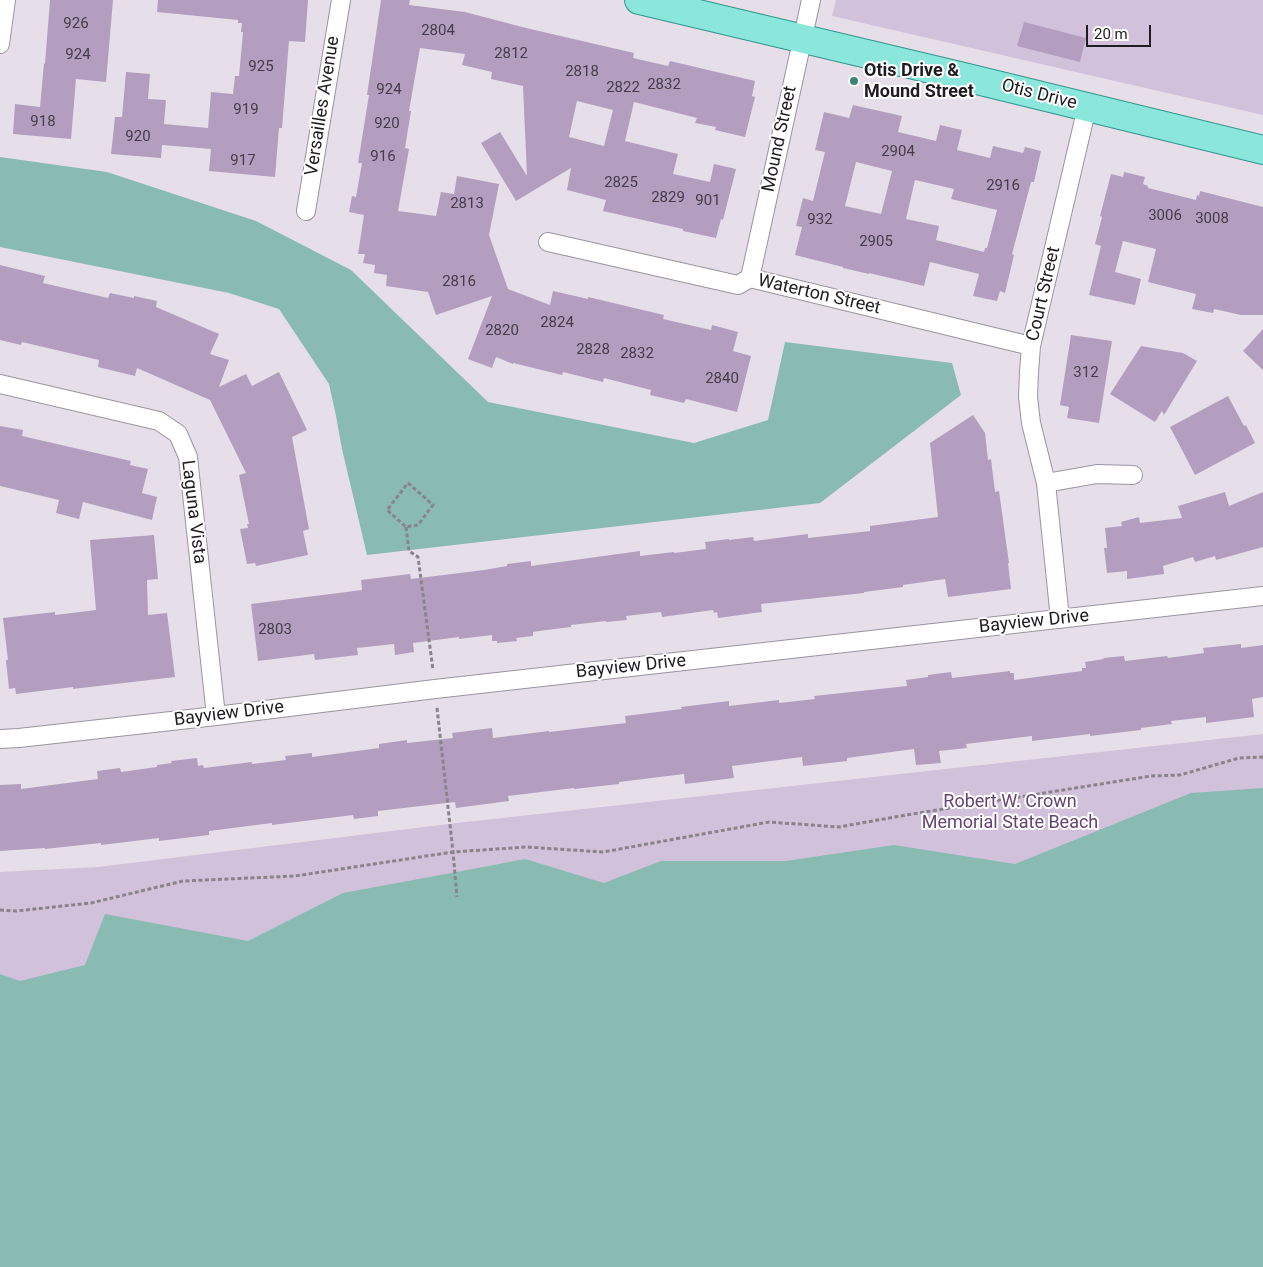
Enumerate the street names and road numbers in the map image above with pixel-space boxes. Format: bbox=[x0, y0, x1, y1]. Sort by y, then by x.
street label: Versailles Avenue bbox=[301, 35, 345, 177]
street label: Otis Drive bbox=[999, 75, 1079, 115]
street label: Mound Street bbox=[758, 84, 802, 194]
street label: Court Street bbox=[1023, 245, 1065, 343]
street label: Waterton Street bbox=[756, 270, 882, 320]
street label: Laguna Vista bbox=[176, 459, 210, 565]
street label: Bayview Drive bbox=[978, 605, 1090, 639]
street label: Bayview Drive bbox=[575, 650, 687, 684]
street label: Bayview Drive bbox=[173, 697, 285, 731]

